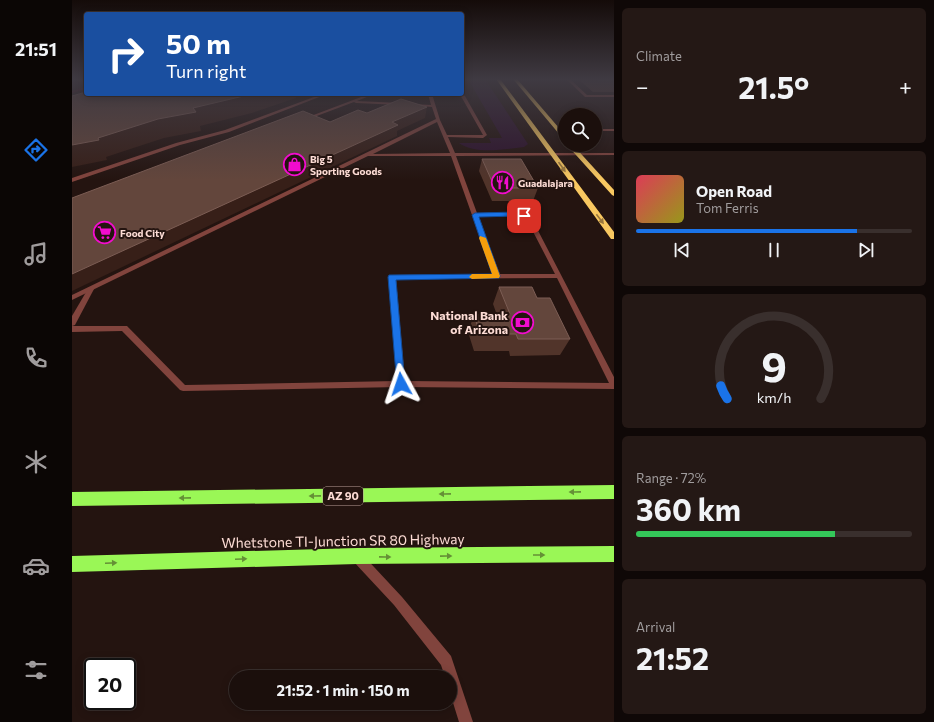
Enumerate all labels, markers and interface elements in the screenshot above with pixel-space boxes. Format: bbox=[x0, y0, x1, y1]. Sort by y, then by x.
text: 50 m bbox=[166, 26, 231, 60]
icon: right bbox=[100, 28, 152, 80]
text: 21:51 bbox=[15, 38, 57, 60]
text: Climate bbox=[636, 48, 682, 64]
text: Turn right bbox=[166, 60, 246, 82]
text: 21.5° bbox=[738, 68, 809, 105]
text: − bbox=[636, 73, 649, 100]
text: + bbox=[899, 73, 912, 100]
map controls bbox=[558, 108, 602, 152]
button: search bbox=[558, 108, 602, 152]
icon: directions bbox=[22, 136, 50, 164]
shop icon: Big 5 Sporting Goods bbox=[281, 152, 307, 178]
place label: Big 5 Sporting Goods bbox=[310, 153, 382, 177]
one-way arrow bbox=[558, 162, 566, 172]
restaurant icon: Guadalajara bbox=[489, 170, 515, 196]
place label: Guadalajara bbox=[518, 177, 573, 189]
text: Open Road bbox=[696, 182, 772, 200]
pin bbox=[507, 199, 541, 233]
text: Tom Ferris bbox=[696, 200, 759, 216]
icon: arrive bbox=[513, 205, 535, 227]
one-way arrow bbox=[596, 214, 604, 225]
supermarket icon: Food City bbox=[91, 220, 117, 246]
place label: Food City bbox=[120, 227, 165, 239]
icon: previous bbox=[671, 239, 693, 261]
icon: pause bbox=[763, 239, 785, 261]
icon: next bbox=[855, 239, 877, 261]
icon: music bbox=[22, 240, 50, 268]
place label: National Bank of Arizona bbox=[430, 308, 508, 336]
bank icon: National Bank of Arizona bbox=[510, 310, 536, 336]
text: 9 bbox=[761, 340, 787, 391]
icon: phone bbox=[22, 344, 50, 372]
position arrow bbox=[380, 363, 422, 405]
text: km/h bbox=[757, 388, 791, 406]
icon: climate bbox=[22, 448, 50, 476]
text: Range · 72% bbox=[636, 470, 706, 486]
road number: AZ 90 bbox=[323, 487, 363, 505]
one-way arrow bbox=[569, 489, 581, 496]
text: 360 km bbox=[636, 490, 741, 527]
one-way arrow bbox=[438, 491, 451, 497]
one-way arrow bbox=[308, 493, 321, 499]
one-way arrow bbox=[178, 495, 191, 501]
street label: Whetstone TI-Junction SR 80 Highway bbox=[221, 530, 465, 551]
icon: car bbox=[22, 552, 50, 580]
one-way arrow bbox=[533, 552, 546, 558]
one-way arrow bbox=[379, 553, 391, 560]
one-way arrow bbox=[440, 553, 453, 559]
one-way arrow bbox=[235, 556, 248, 562]
one-way arrow bbox=[105, 559, 117, 566]
text: Arrival bbox=[636, 619, 675, 635]
text: 21:52 bbox=[636, 639, 709, 676]
icon: filters bbox=[22, 656, 50, 684]
speed limit sign: 20 bbox=[84, 658, 136, 710]
text: 21:52 · 1 min · 150 m bbox=[276, 681, 410, 699]

